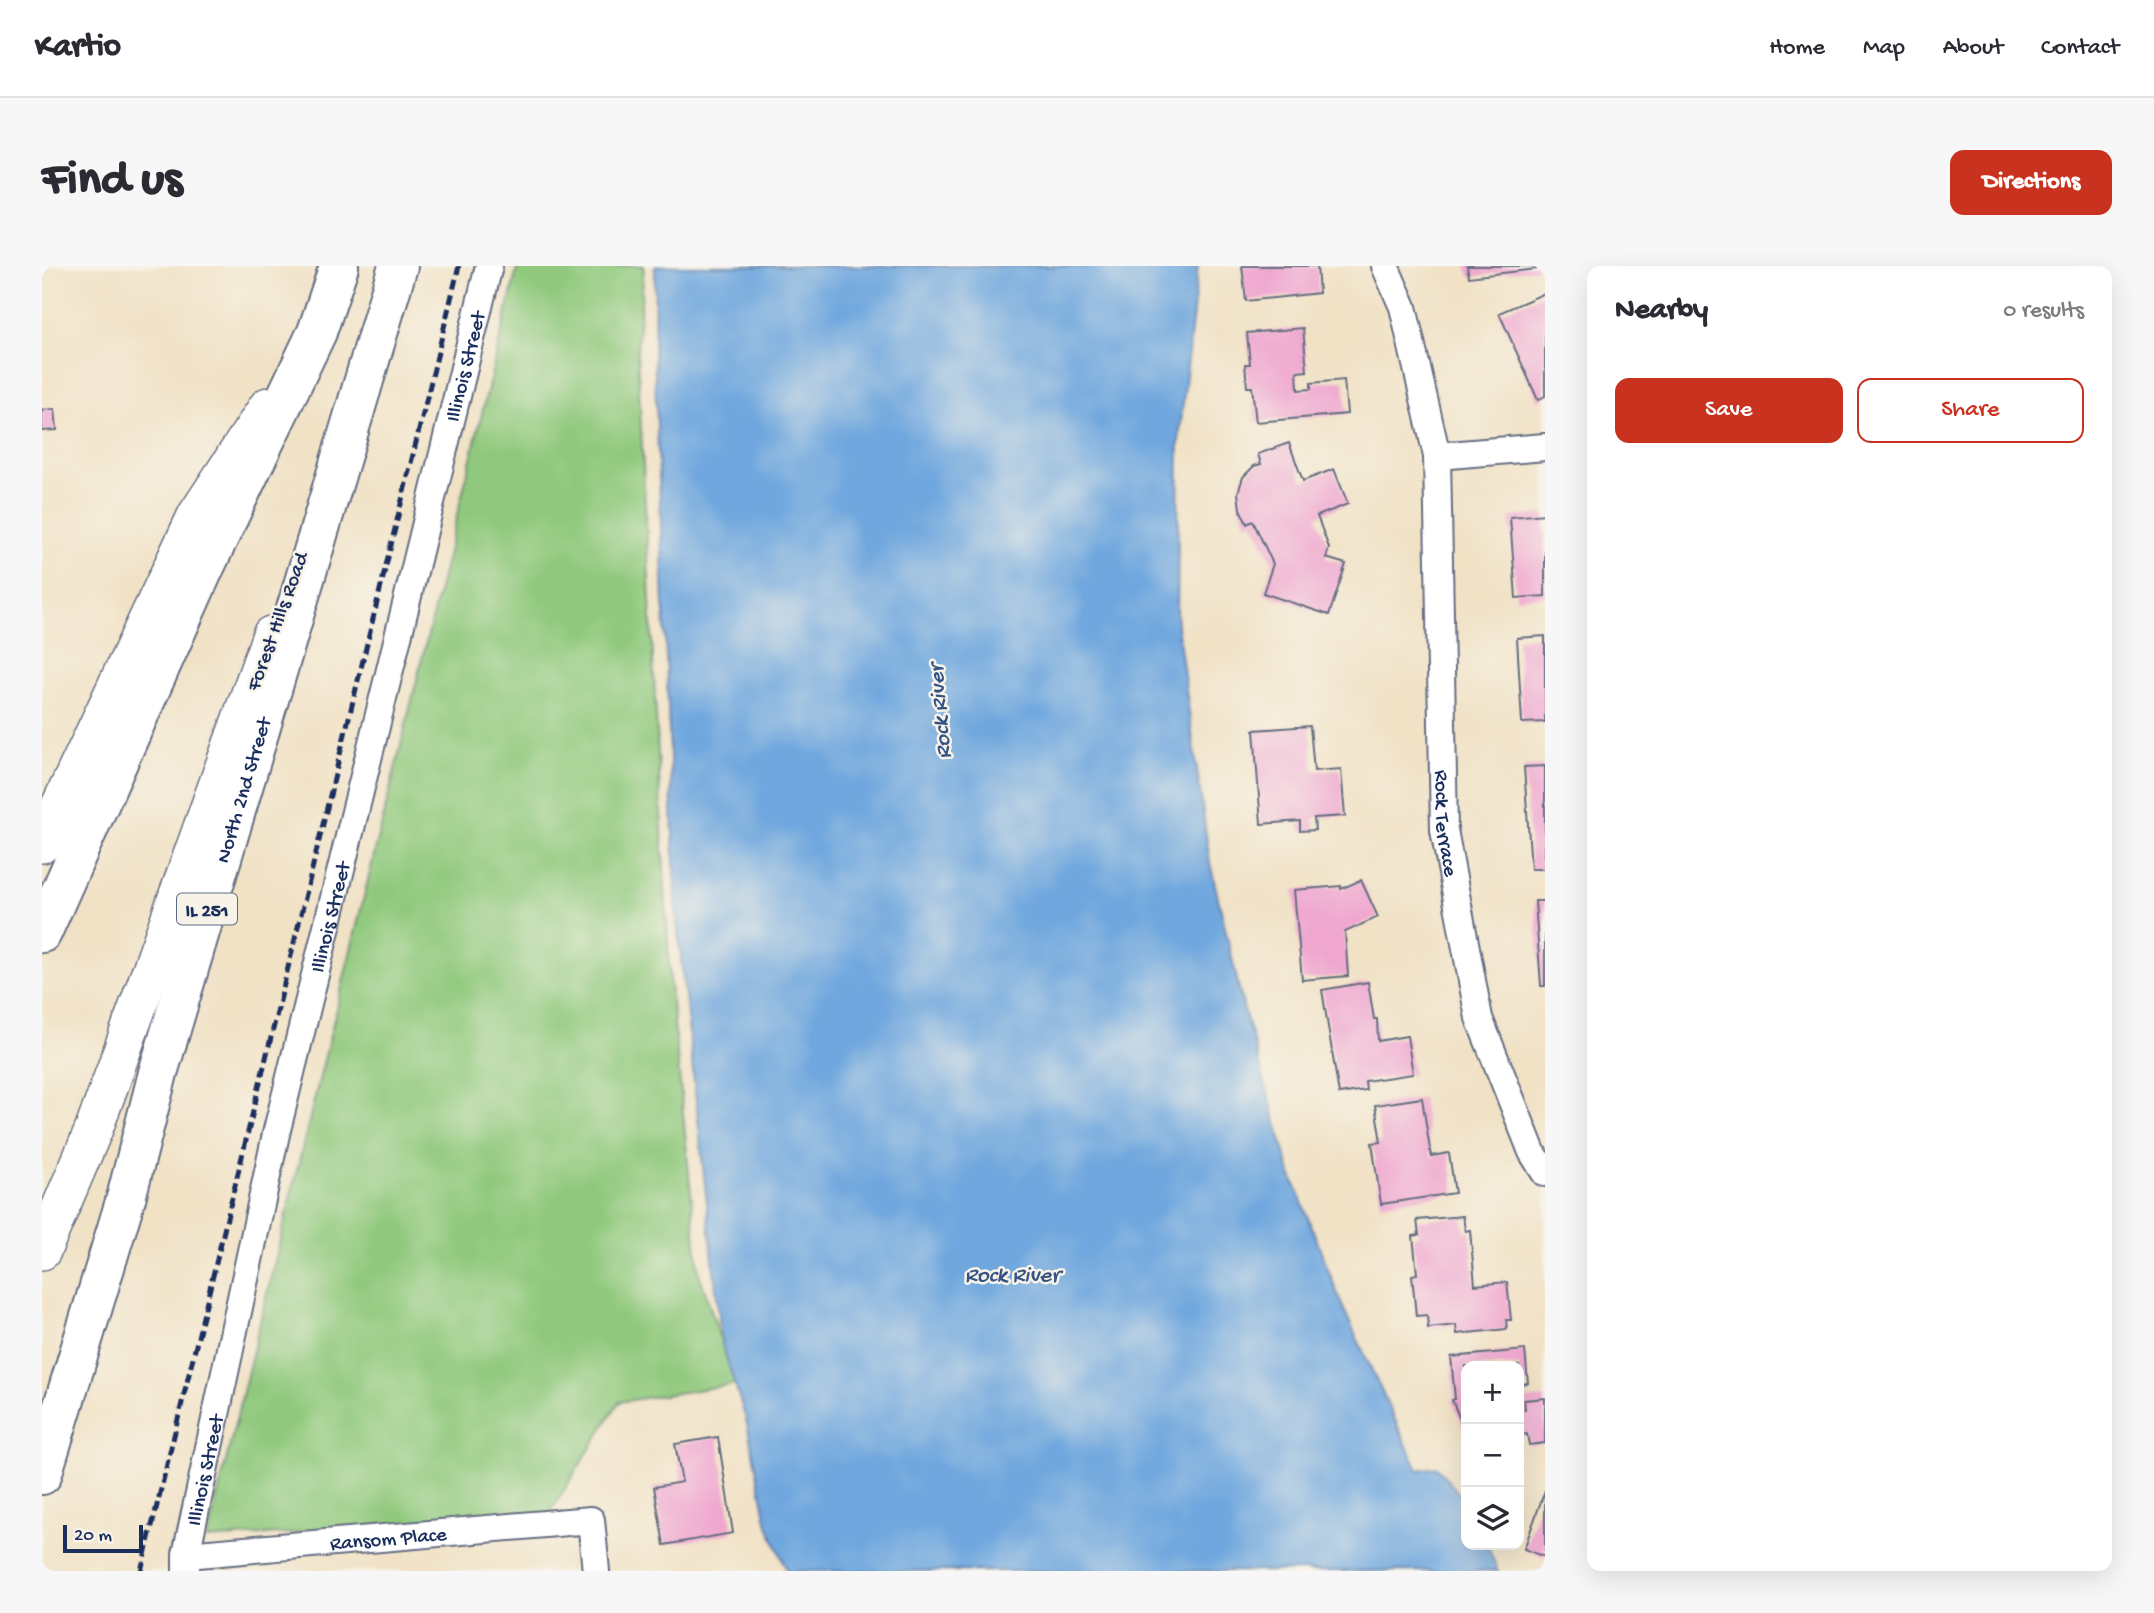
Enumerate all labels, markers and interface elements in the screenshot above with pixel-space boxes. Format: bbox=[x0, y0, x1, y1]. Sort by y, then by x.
text: Kartio bbox=[35, 29, 121, 67]
text: Home bbox=[1769, 34, 1825, 63]
text: Map bbox=[1863, 34, 1905, 63]
text: About bbox=[1943, 34, 2003, 63]
text: Contact bbox=[2041, 34, 2119, 63]
button: Directions bbox=[1950, 150, 2112, 215]
text: Find us bbox=[42, 153, 182, 211]
text: Nearby bbox=[1615, 294, 1708, 329]
text: 0 results bbox=[2003, 298, 2084, 325]
street label: Illinois Street bbox=[442, 307, 494, 425]
button: Save bbox=[1615, 378, 1843, 443]
button: Share bbox=[1857, 378, 2084, 443]
street label: Forest Hills Road bbox=[242, 548, 317, 696]
water label: Rock River bbox=[923, 659, 959, 760]
street label: North 2nd Street bbox=[212, 713, 280, 866]
street label: Rock Terrace bbox=[1427, 770, 1462, 880]
street label: Illinois Street bbox=[307, 858, 359, 976]
road number: IL 251 bbox=[177, 894, 237, 924]
water label: Rock River bbox=[965, 1263, 1064, 1290]
map controls bbox=[1461, 1361, 1524, 1550]
button: + bbox=[1461, 1361, 1524, 1424]
street label: Illinois Street bbox=[184, 1410, 232, 1529]
button: − bbox=[1461, 1424, 1524, 1487]
button: layers bbox=[1461, 1487, 1524, 1550]
scale bar bbox=[63, 1522, 144, 1554]
street label: Ransom Place bbox=[329, 1523, 449, 1559]
text: 20 m bbox=[74, 1525, 112, 1548]

